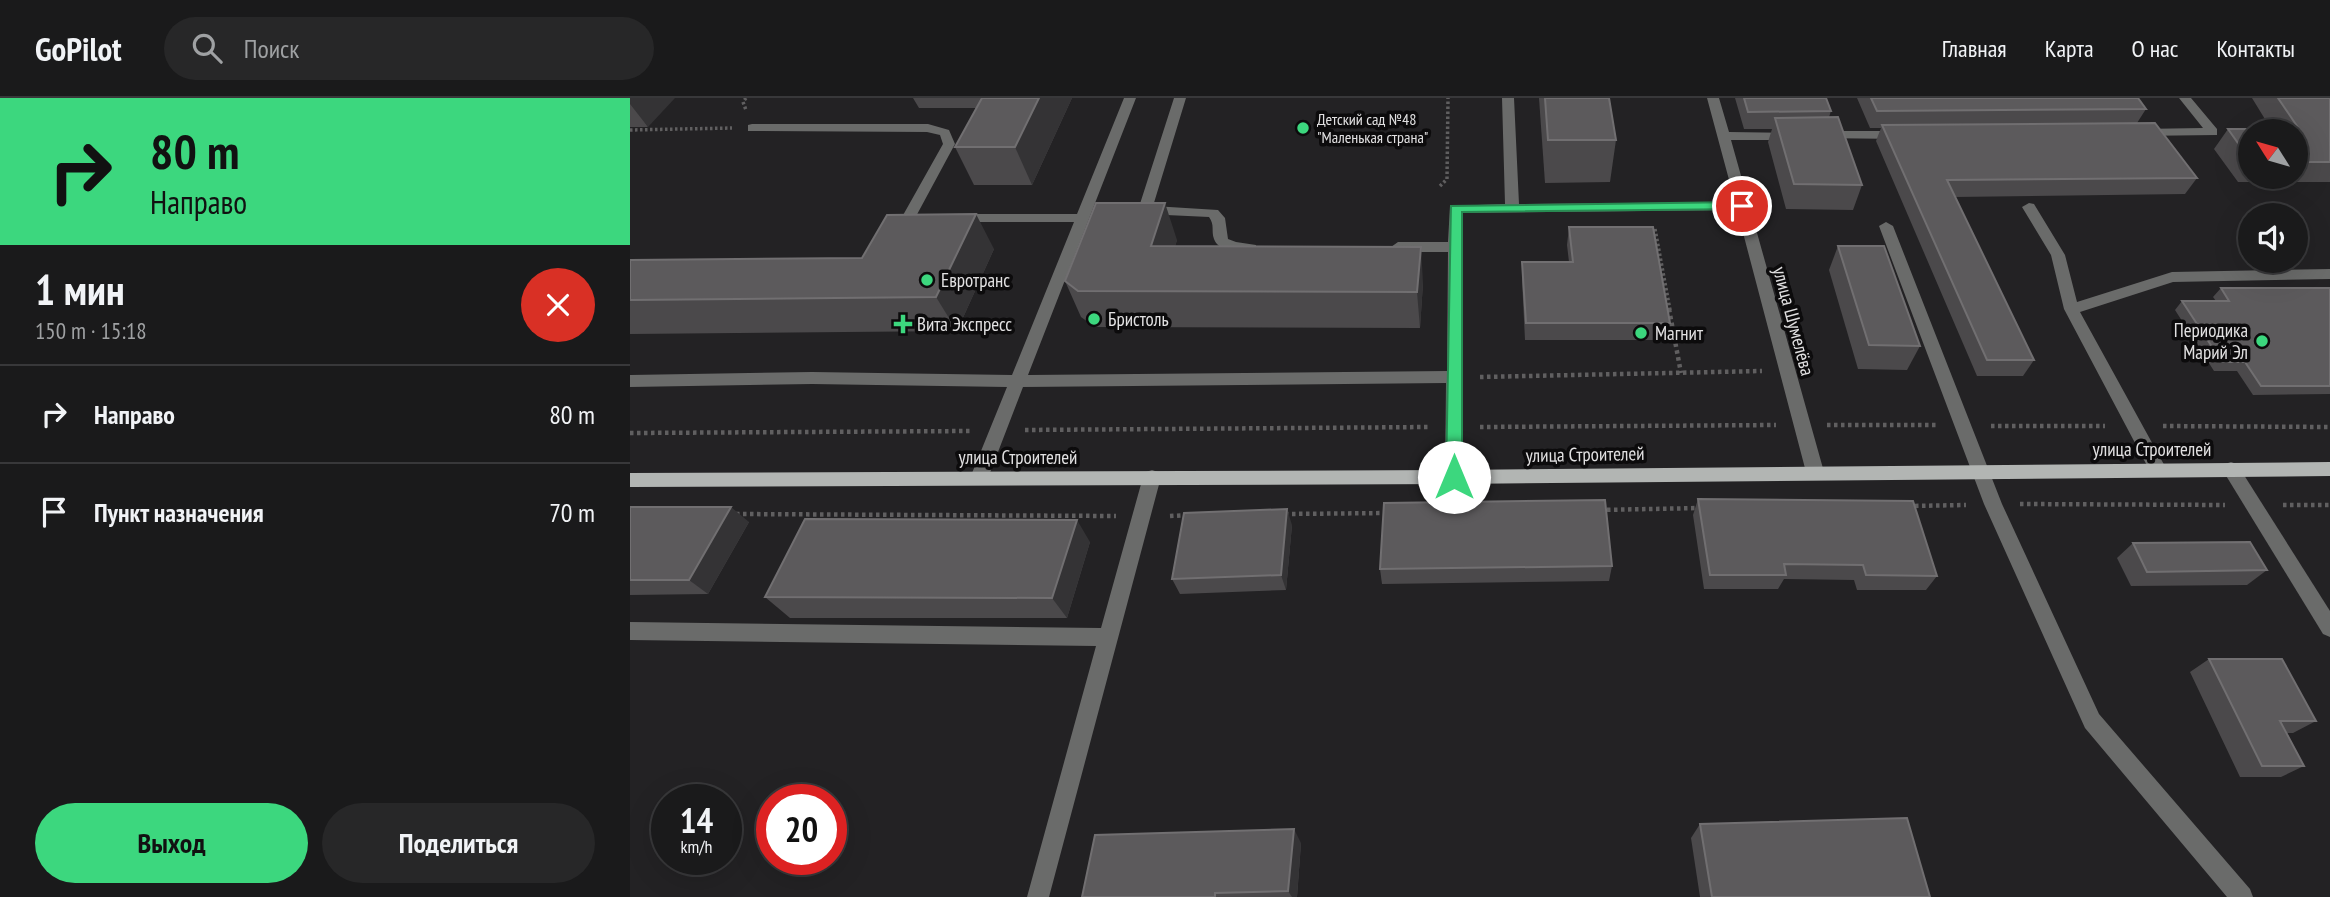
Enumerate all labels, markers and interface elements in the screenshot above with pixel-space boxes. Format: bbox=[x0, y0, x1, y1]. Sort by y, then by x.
search box bbox=[164, 17, 654, 80]
text: GoPilot bbox=[35, 27, 122, 70]
icon: search bbox=[188, 29, 226, 67]
text: Поиск bbox=[244, 32, 299, 65]
text: Главная bbox=[1942, 33, 2007, 64]
text: Карта bbox=[2045, 33, 2094, 64]
text: О нас bbox=[2132, 33, 2178, 64]
text: Контакты bbox=[2216, 33, 2295, 64]
place label: Детский сад №48 "Маленькая страна" bbox=[1317, 109, 1428, 147]
text: 80 m bbox=[150, 119, 239, 183]
north arrow bbox=[2238, 119, 2308, 189]
map controls bbox=[2238, 119, 2308, 273]
marker: Детский сад №48 "Маленькая страна" bbox=[1295, 120, 1311, 136]
icon: right bbox=[35, 126, 126, 217]
pin bbox=[1712, 176, 1772, 236]
text: Направо bbox=[150, 181, 247, 223]
icon: arrive bbox=[1723, 187, 1761, 225]
button: sound bbox=[2238, 203, 2308, 273]
text: 1 мин bbox=[35, 262, 125, 317]
street label: улица Шумелёва bbox=[1768, 264, 1820, 378]
button: close bbox=[521, 268, 595, 342]
place label: Евротранс bbox=[941, 268, 1010, 292]
marker: Евротранс bbox=[919, 272, 935, 288]
place label: Бристоль bbox=[1108, 307, 1169, 331]
marker: Бристоль bbox=[1086, 311, 1102, 327]
place label: Вита Экспресс bbox=[917, 312, 1012, 336]
text: 150 m · 15:18 bbox=[35, 316, 147, 345]
marker: Вита Экспресс bbox=[895, 316, 911, 332]
place label: Периодика Марий Эл bbox=[2174, 318, 2248, 364]
place label: Магнит bbox=[1655, 321, 1704, 345]
marker: Магнит bbox=[1633, 325, 1649, 341]
marker: Периодика Марий Эл bbox=[2254, 333, 2270, 349]
icon: right bbox=[35, 395, 73, 433]
text: Направо bbox=[94, 398, 175, 431]
text: 80 m bbox=[549, 398, 595, 431]
street label: улица Строителей bbox=[2093, 437, 2211, 461]
position arrow bbox=[1417, 440, 1491, 514]
street label: улица Строителей bbox=[1525, 441, 1645, 467]
street label: улица Строителей bbox=[959, 445, 1077, 469]
icon: arrive bbox=[35, 493, 73, 531]
text: Пункт назначения bbox=[94, 496, 264, 529]
text: 70 m bbox=[549, 496, 595, 529]
speed limit sign: 20 bbox=[756, 784, 847, 875]
text: 14 bbox=[680, 797, 713, 843]
button: Выход bbox=[35, 803, 308, 883]
button: Поделиться bbox=[322, 803, 595, 883]
text: km/h bbox=[681, 835, 712, 858]

